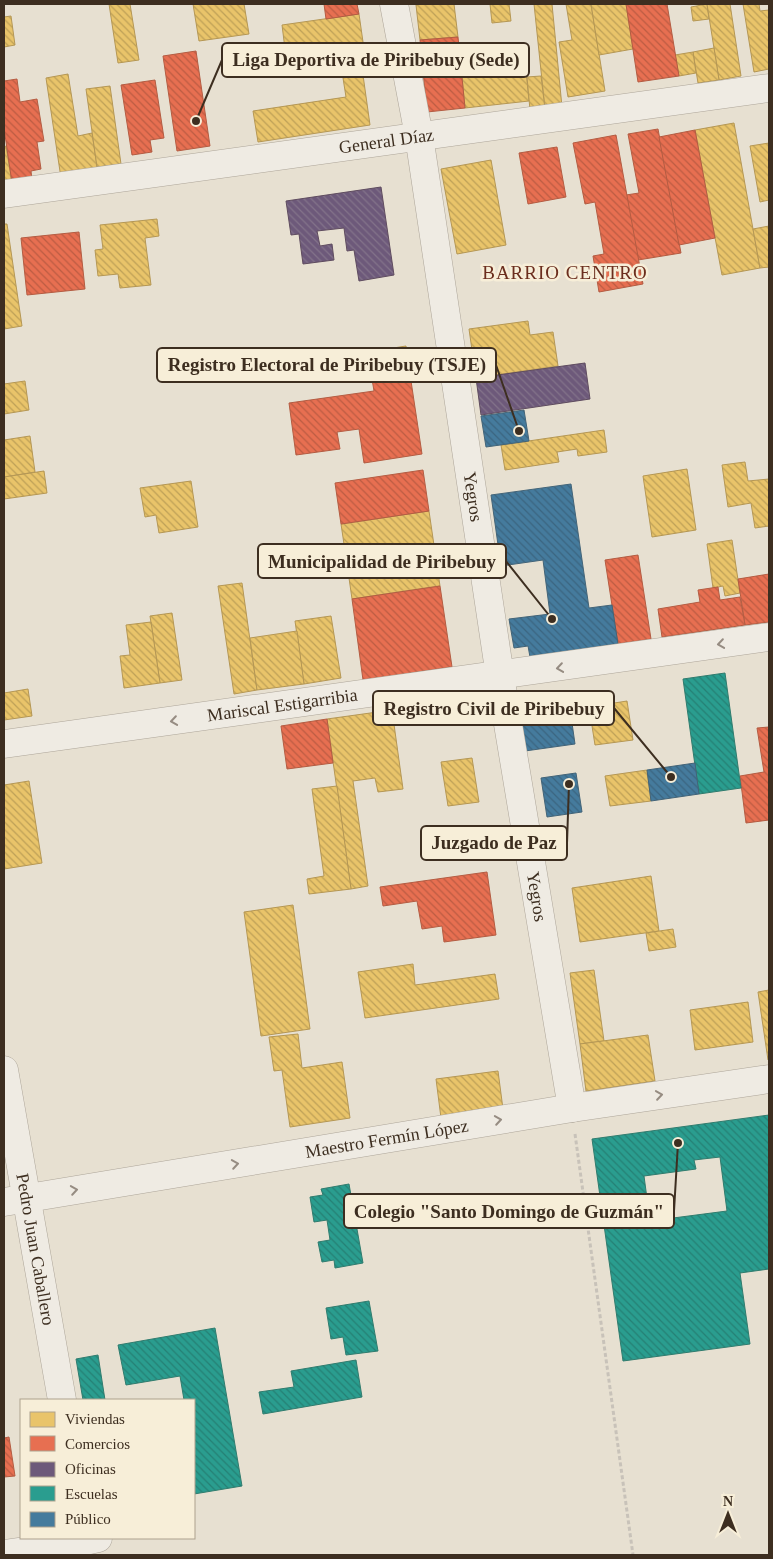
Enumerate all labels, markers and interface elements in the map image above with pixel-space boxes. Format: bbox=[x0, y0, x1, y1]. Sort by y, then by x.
callout: Liga Deportiva de Piribebuy (Sede) bbox=[222, 43, 529, 77]
text: Liga Deportiva de Piribebuy (Sede) bbox=[232, 49, 520, 71]
street label: General Díaz bbox=[338, 125, 435, 157]
district label: BARRIO CENTRO bbox=[482, 262, 648, 283]
callout: Registro Electoral de Piribebuy (TSJE) bbox=[157, 348, 496, 382]
text: Registro Electoral de Piribebuy (TSJE) bbox=[168, 354, 486, 376]
street label: Yegros bbox=[459, 470, 487, 523]
callout: Municipalidad de Piribebuy bbox=[258, 544, 506, 578]
text: Municipalidad de Piribebuy bbox=[268, 551, 497, 572]
one-way arrow bbox=[717, 639, 725, 649]
one-way arrow bbox=[556, 662, 565, 672]
street label: Mariscal Estigarribia bbox=[206, 685, 359, 725]
callout: Registro Civil de Piribebuy bbox=[373, 691, 614, 725]
text: Registro Civil de Piribebuy bbox=[384, 698, 605, 719]
one-way arrow bbox=[170, 715, 178, 726]
callout: Juzgado de Paz bbox=[421, 826, 567, 860]
text: Juzgado de Paz bbox=[431, 832, 557, 853]
street label: Yegros bbox=[523, 870, 551, 923]
one-way arrow bbox=[655, 1091, 663, 1101]
street label: Maestro Fermín López bbox=[304, 1115, 470, 1162]
one-way arrow bbox=[494, 1116, 503, 1126]
one-way arrow bbox=[230, 1159, 239, 1169]
street label: Pedro Juan Caballero bbox=[12, 1172, 59, 1327]
one-way arrow bbox=[70, 1186, 79, 1196]
callout: Colegio "Santo Domingo de Guzmán" bbox=[344, 1194, 674, 1228]
text: Colegio "Santo Domingo de Guzmán" bbox=[354, 1201, 664, 1222]
legend bbox=[20, 1399, 195, 1539]
text: Viviendas bbox=[65, 1411, 125, 1427]
text: Comercios bbox=[65, 1436, 130, 1452]
text: Oficinas bbox=[65, 1461, 116, 1477]
text: Escuelas bbox=[65, 1486, 118, 1502]
north arrow bbox=[703, 1489, 753, 1539]
text: N bbox=[723, 1494, 733, 1509]
text: Público bbox=[65, 1511, 111, 1527]

